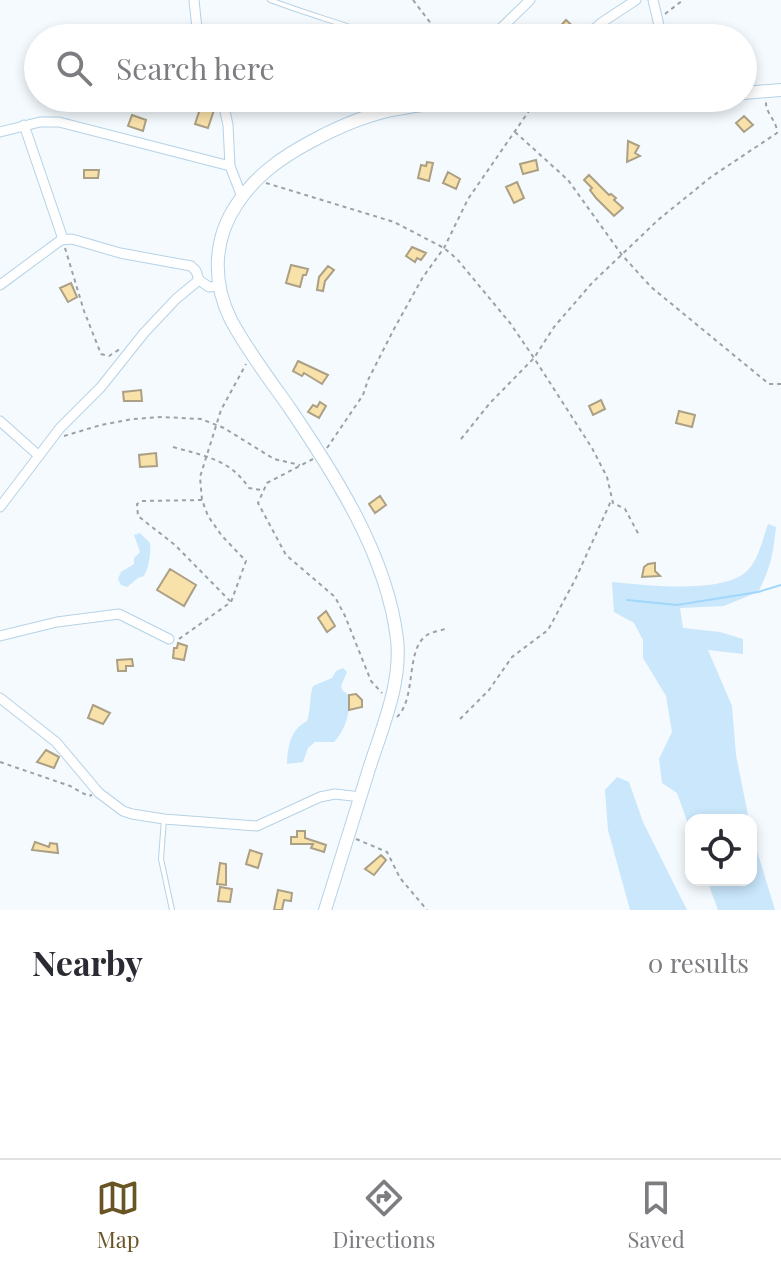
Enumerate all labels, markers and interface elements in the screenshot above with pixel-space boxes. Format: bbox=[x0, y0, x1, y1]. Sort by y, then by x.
search box bbox=[24, 24, 757, 112]
icon: search bbox=[52, 46, 96, 90]
text: Search here bbox=[116, 48, 275, 88]
map controls bbox=[685, 814, 757, 886]
button: locate bbox=[685, 814, 757, 886]
text: Nearby bbox=[32, 939, 143, 985]
text: 0 results bbox=[648, 945, 749, 980]
tab: Map bbox=[96, 1176, 140, 1254]
tab: Directions bbox=[332, 1176, 435, 1254]
tab: Saved bbox=[628, 1176, 685, 1254]

